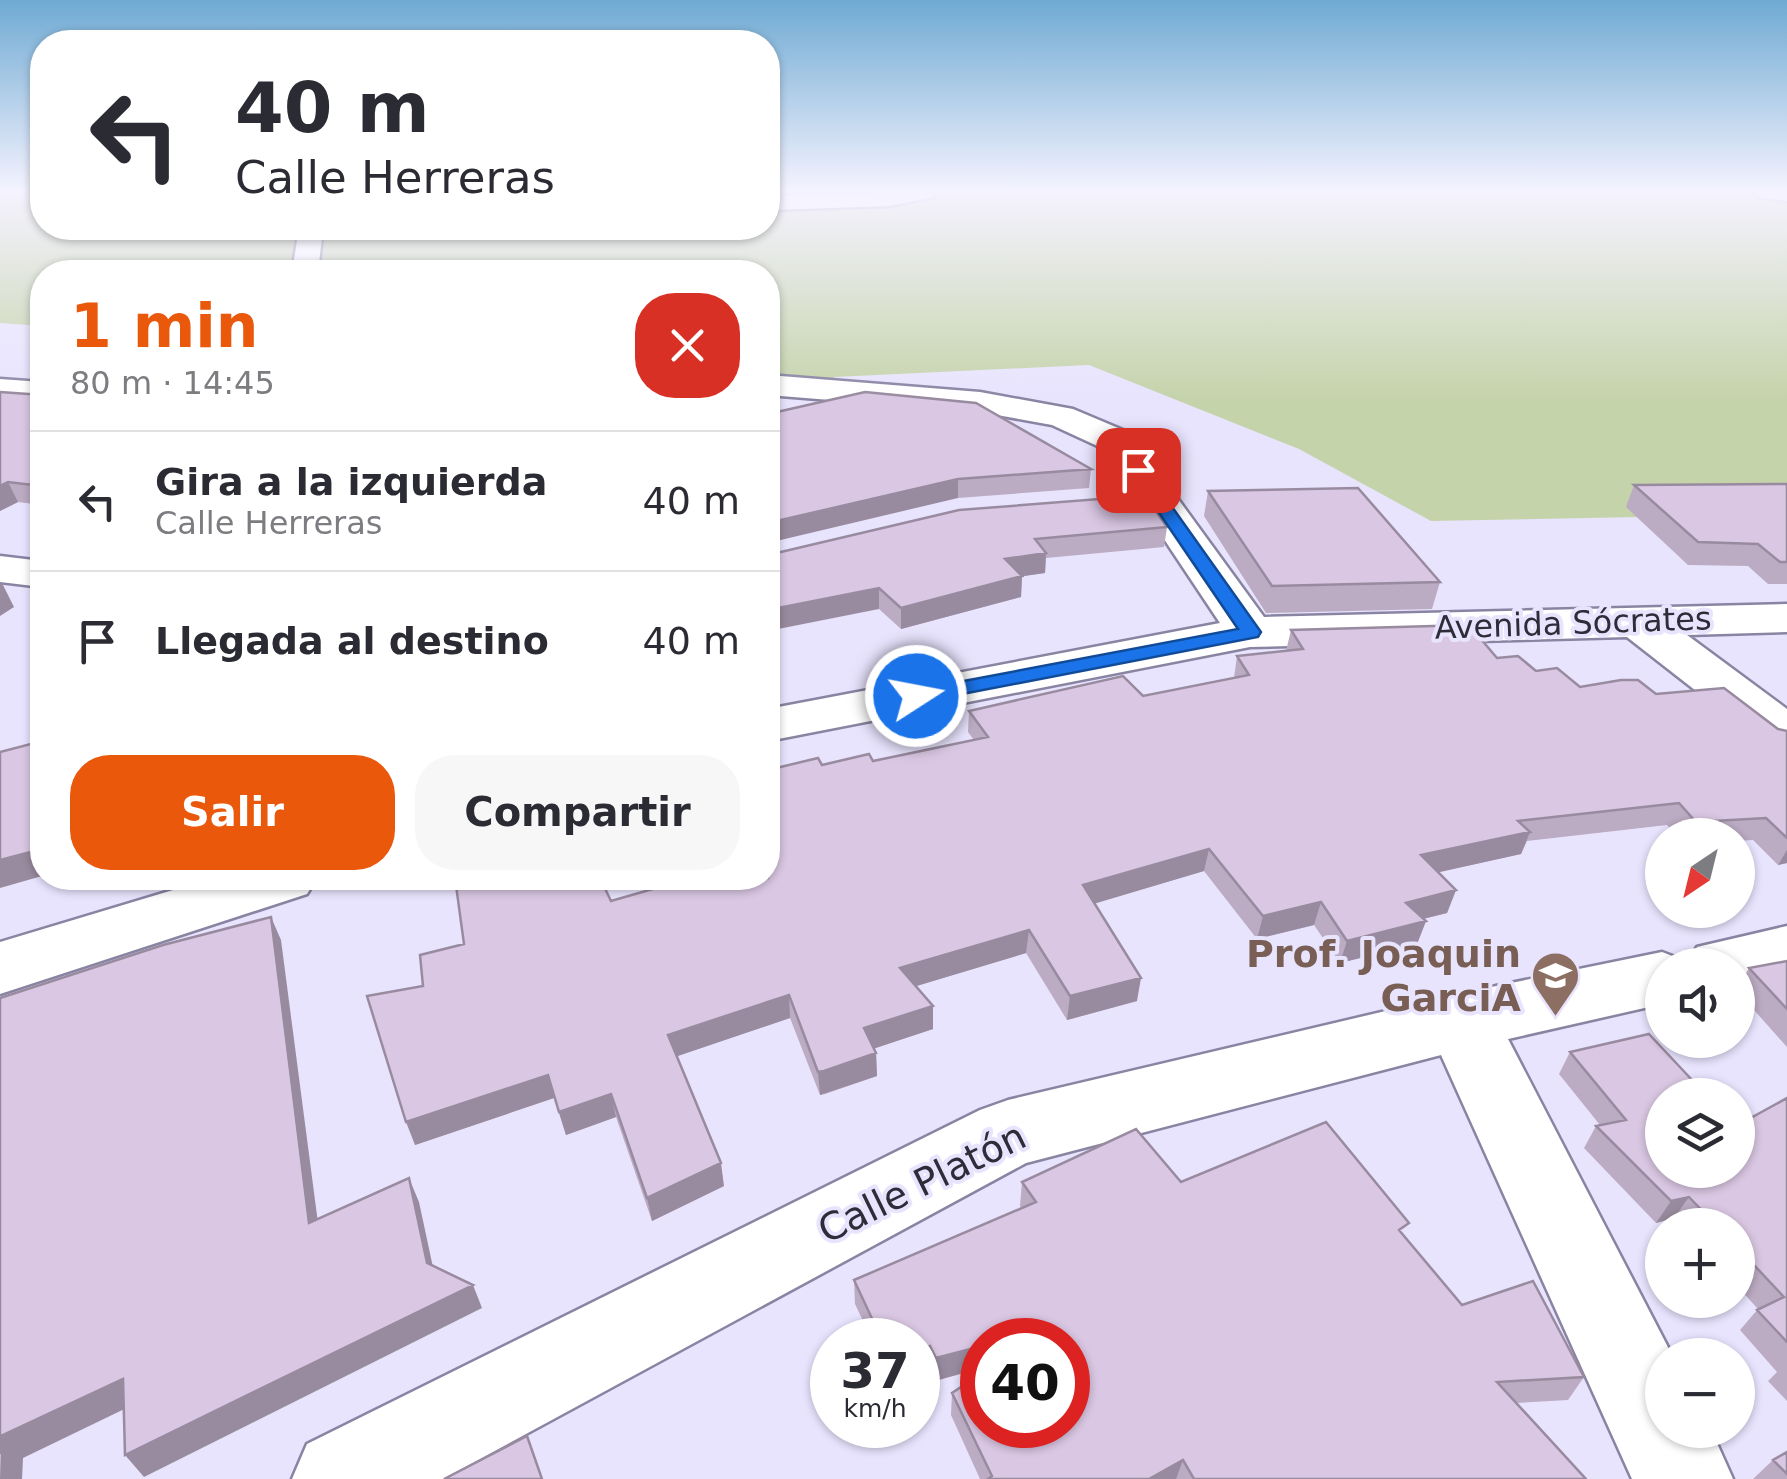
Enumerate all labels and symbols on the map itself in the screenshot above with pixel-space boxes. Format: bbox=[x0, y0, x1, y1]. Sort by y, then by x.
pin bbox=[1096, 428, 1181, 513]
street label: Avenida Sócrates bbox=[1434, 599, 1712, 647]
position arrow bbox=[864, 644, 968, 748]
north arrow bbox=[1645, 818, 1755, 928]
place label: Prof. Joaquin GarciA bbox=[1246, 932, 1522, 1020]
school or university icon: Prof. Joaquin GarciA bbox=[1530, 950, 1582, 1018]
street label: Calle Platón bbox=[811, 1114, 1033, 1252]
speed limit sign: 40 bbox=[960, 1318, 1090, 1448]

